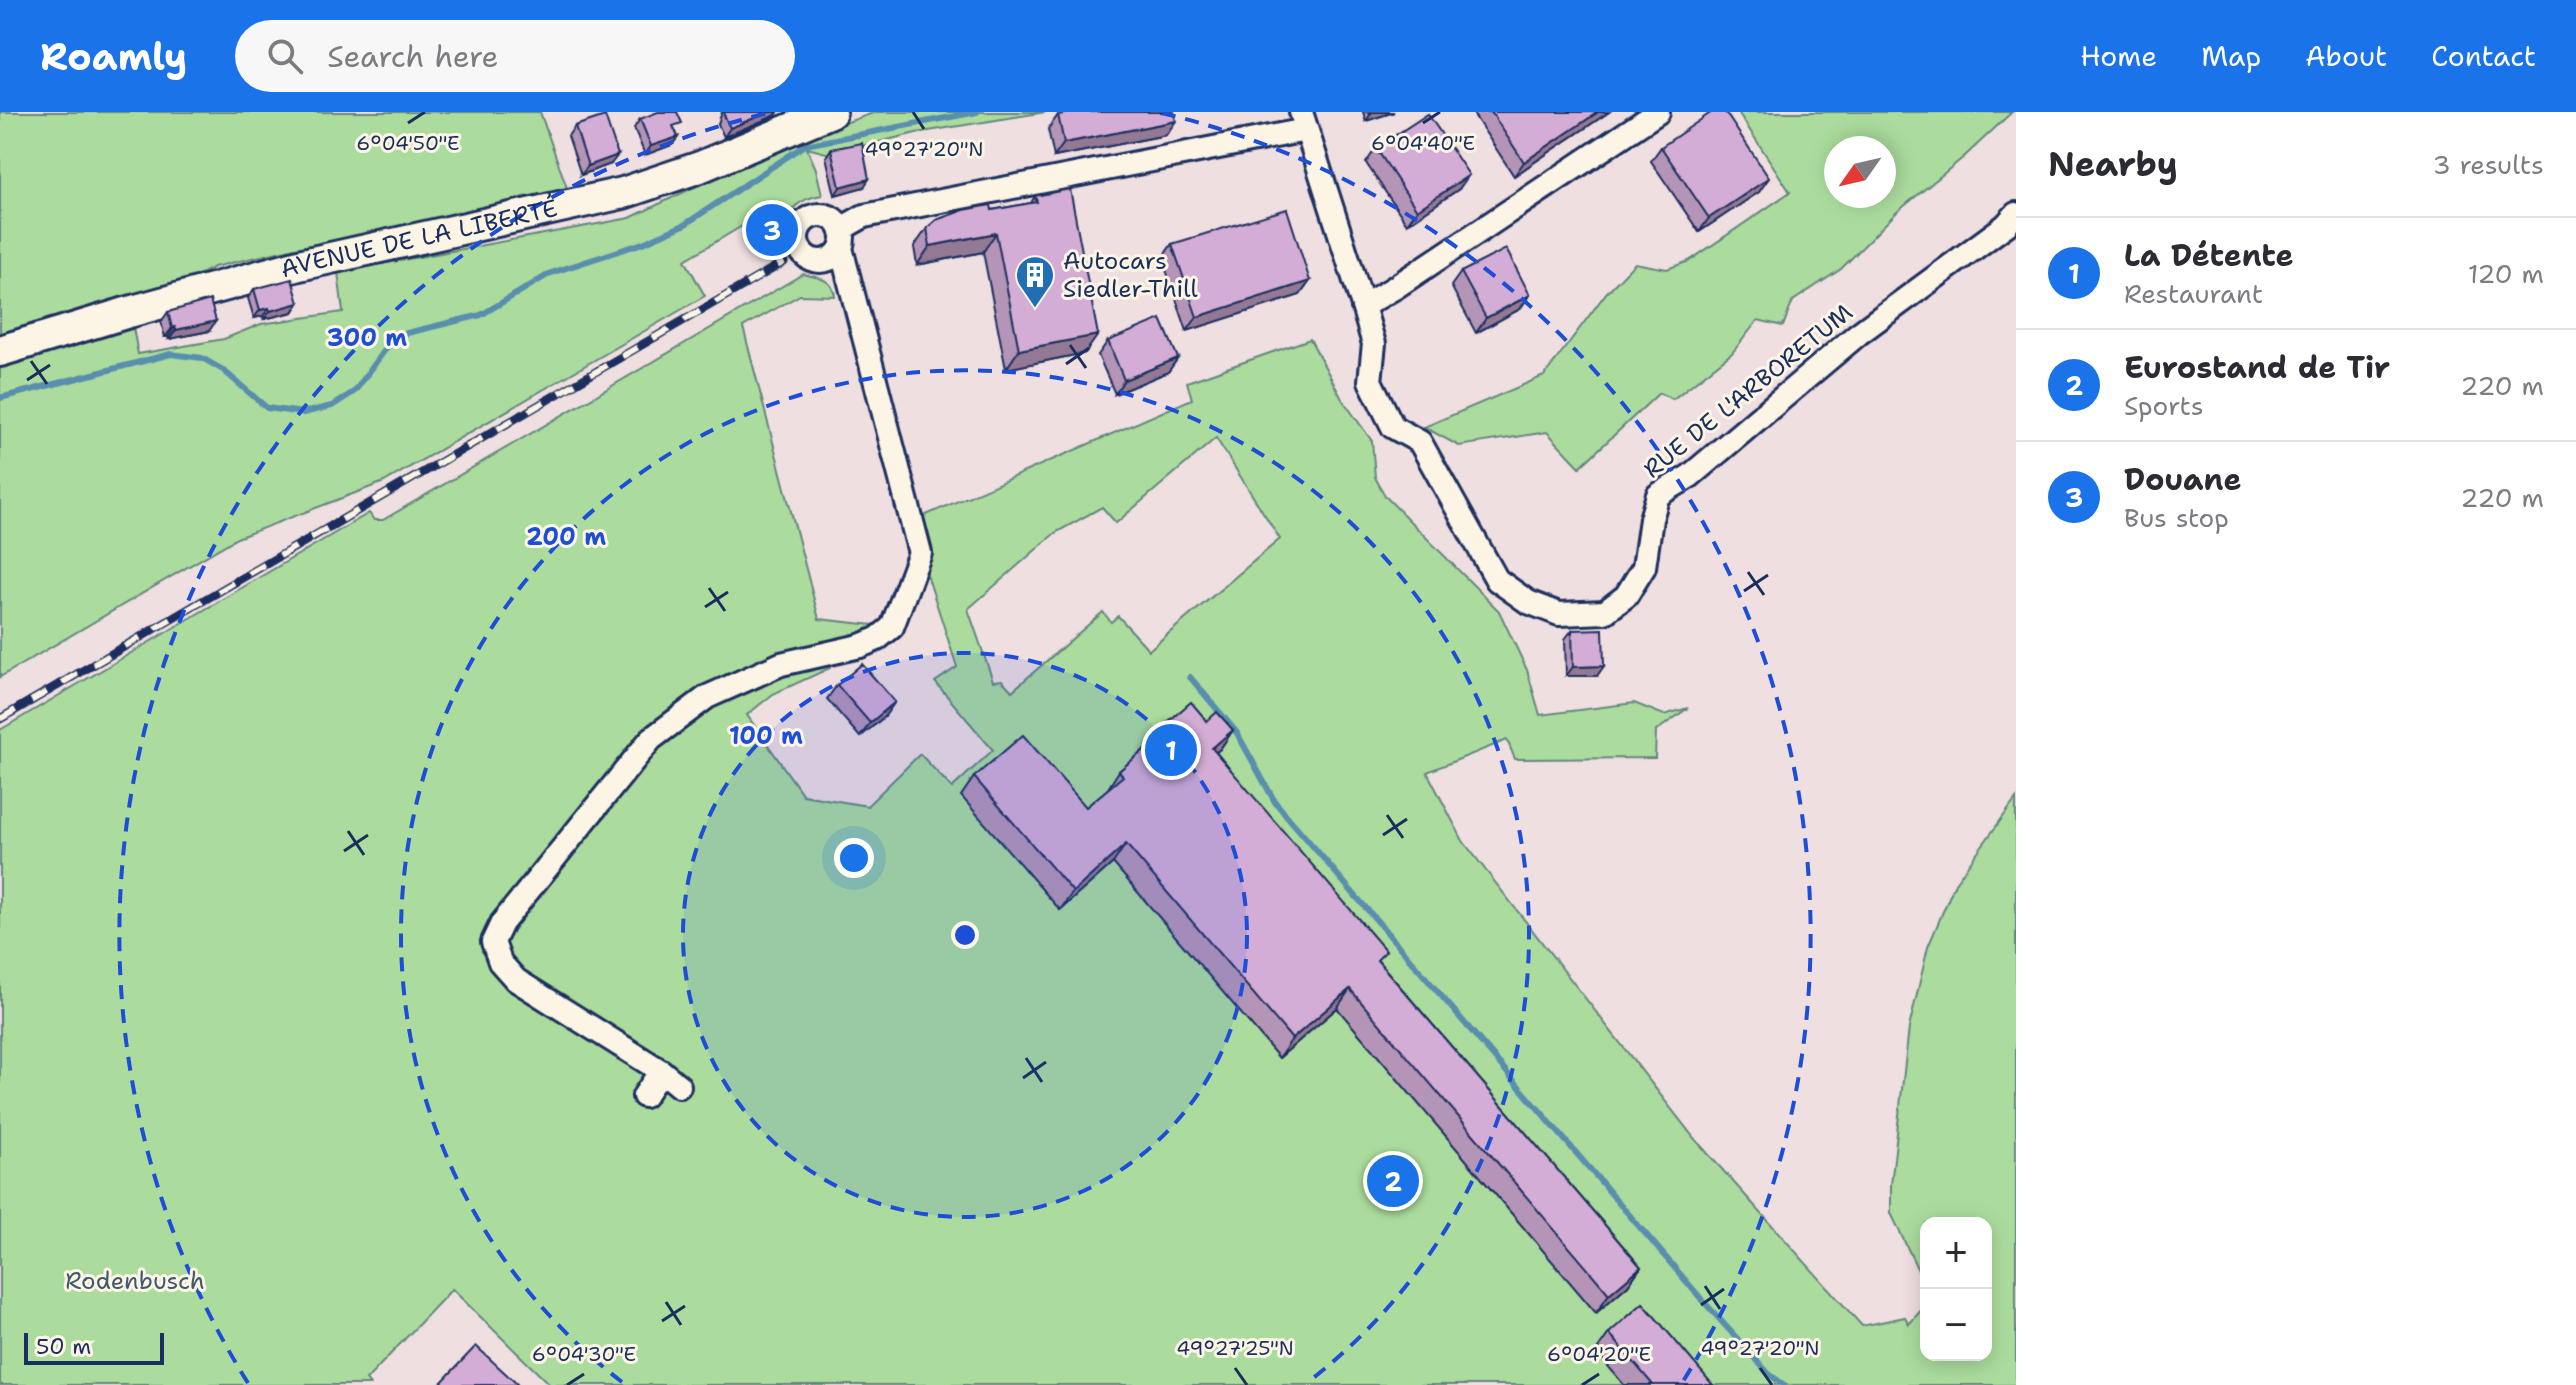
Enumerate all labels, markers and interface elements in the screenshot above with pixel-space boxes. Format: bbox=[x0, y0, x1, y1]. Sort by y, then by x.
search box bbox=[235, 20, 795, 92]
text: Roamly bbox=[40, 31, 187, 82]
icon: search bbox=[263, 34, 307, 78]
text: Search here bbox=[327, 36, 499, 77]
text: Home bbox=[2080, 37, 2157, 75]
text: Map bbox=[2201, 37, 2261, 75]
text: About bbox=[2305, 37, 2387, 75]
text: Contact bbox=[2431, 37, 2536, 75]
text: 6°04'50"E bbox=[356, 130, 460, 156]
text: 6°04'40"E bbox=[1371, 130, 1475, 156]
text: 49°27'20"N bbox=[864, 136, 984, 162]
north arrow bbox=[1824, 136, 1896, 208]
text: Nearby bbox=[2048, 141, 2178, 187]
text: 3 results bbox=[2432, 147, 2544, 182]
street label: AVENUE DE LA LIBERTÉ bbox=[277, 192, 560, 285]
pin: 3 bbox=[746, 200, 798, 260]
text: La Détente bbox=[2124, 235, 2294, 276]
place label: Autocars Siedler-Thill bbox=[1063, 245, 1198, 305]
building icon: Autocars Siedler-Thill bbox=[1014, 254, 1056, 309]
text: 1 bbox=[2068, 256, 2080, 291]
text: 120 m bbox=[2468, 256, 2544, 291]
text: Restaurant bbox=[2124, 276, 2263, 311]
street label: RUE DE L'ARBORETUM bbox=[1637, 297, 1859, 485]
text: 300 m bbox=[327, 322, 407, 354]
text: Eurostand de Tir bbox=[2124, 347, 2390, 388]
text: 2 bbox=[2065, 368, 2083, 403]
text: 220 m bbox=[2460, 368, 2544, 403]
text: Sports bbox=[2124, 388, 2204, 423]
text: Douane bbox=[2124, 459, 2241, 500]
text: 3 bbox=[2065, 480, 2083, 515]
text: 220 m bbox=[2460, 480, 2544, 515]
text: Bus stop bbox=[2124, 500, 2229, 535]
text: 200 m bbox=[526, 521, 606, 553]
text: 100 m bbox=[729, 720, 803, 752]
pin: 1 bbox=[1145, 720, 1197, 780]
your location bbox=[834, 838, 874, 878]
centre of rings bbox=[951, 921, 979, 949]
pin: 2 bbox=[1367, 1151, 1419, 1211]
map controls bbox=[1920, 1217, 1992, 1361]
button: + bbox=[1920, 1217, 1992, 1289]
park label: Rodenbusch bbox=[65, 1265, 205, 1297]
button: − bbox=[1920, 1289, 1992, 1361]
scale bar bbox=[24, 1329, 164, 1365]
text: 50 m bbox=[36, 1332, 91, 1361]
text: 49°27'25"N bbox=[1176, 1335, 1294, 1361]
text: 49°27'20"N bbox=[1700, 1335, 1820, 1361]
text: 6°04'30"E bbox=[532, 1341, 636, 1367]
text: 6°04'20"E bbox=[1547, 1341, 1651, 1367]

